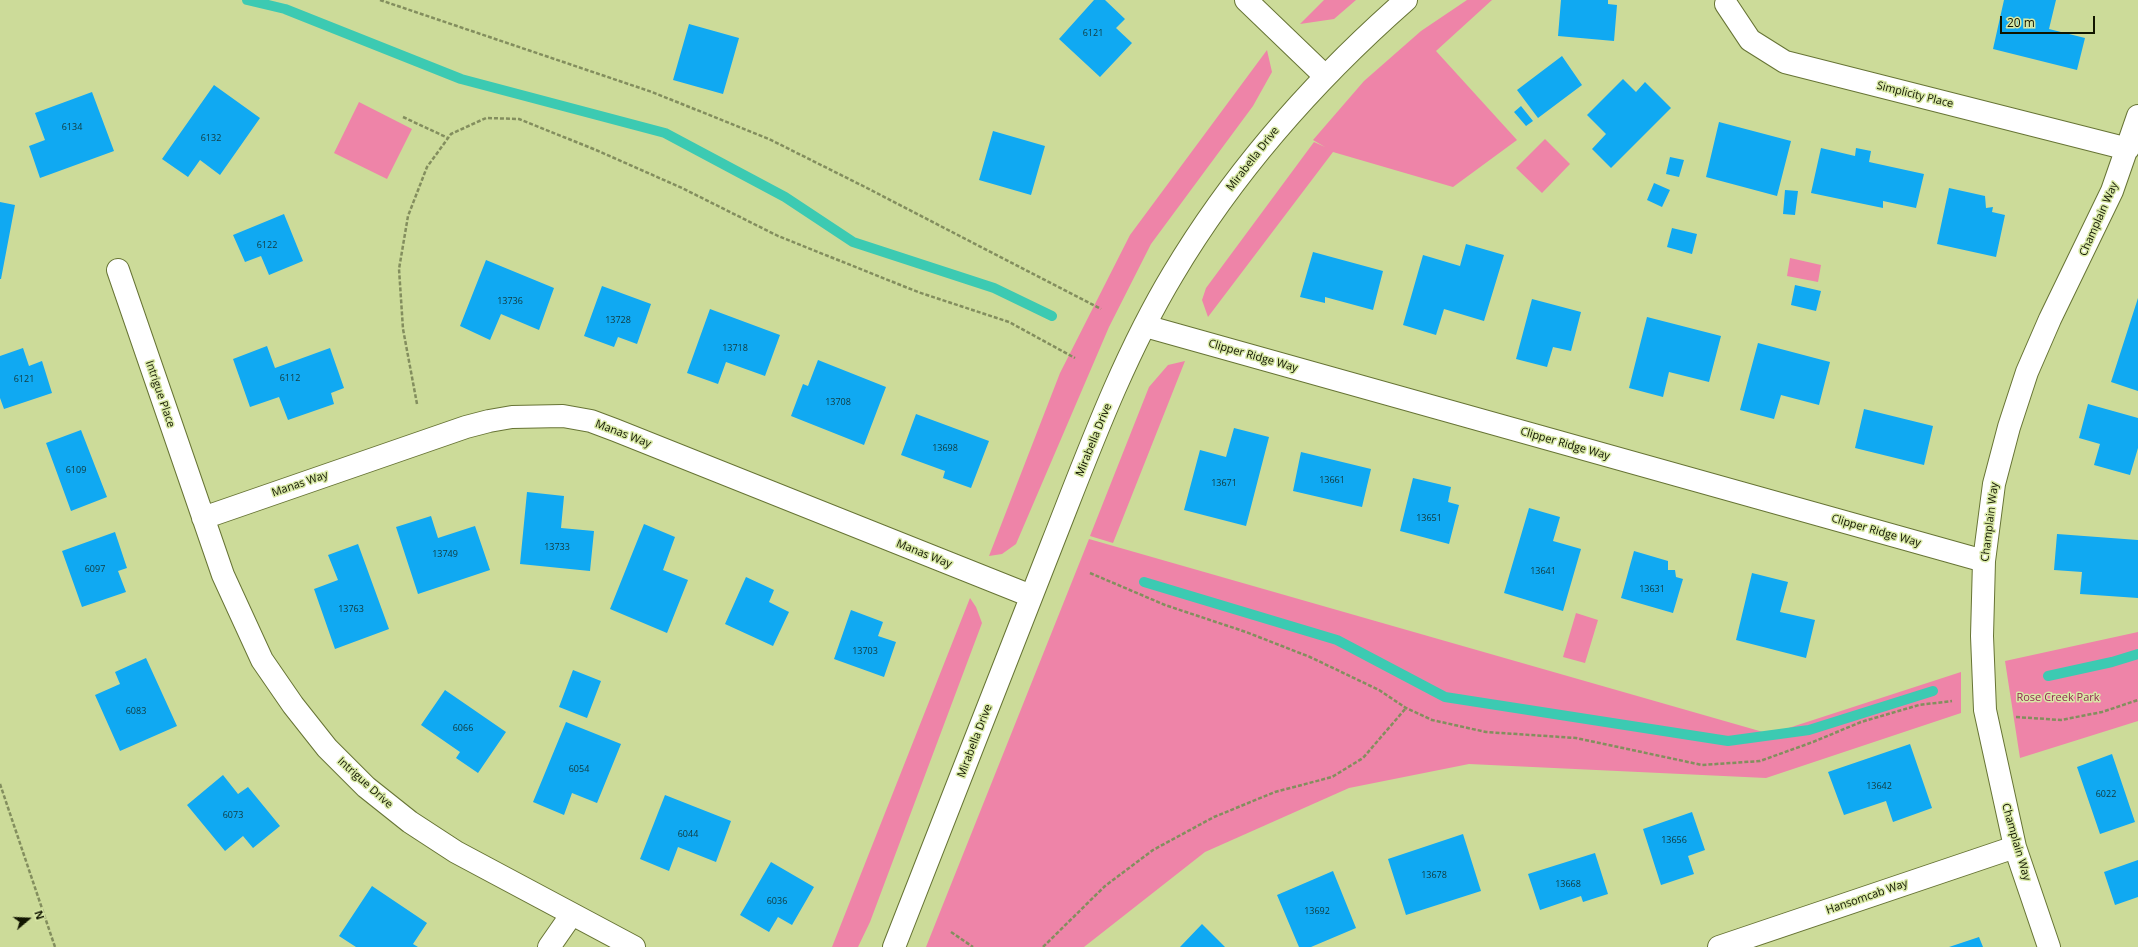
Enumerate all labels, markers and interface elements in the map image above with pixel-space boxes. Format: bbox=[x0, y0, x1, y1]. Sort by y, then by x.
scale bar bbox=[2002, 8, 2097, 34]
text: 20 m bbox=[2007, 14, 2035, 31]
house number: 6121 bbox=[1083, 28, 1103, 38]
street label: Simplicity Place bbox=[1875, 79, 1955, 111]
house number: 6134 bbox=[62, 122, 82, 132]
street label: Mirabella Drive bbox=[1224, 124, 1282, 194]
house number: 6132 bbox=[201, 133, 221, 143]
street label: Champlain Way bbox=[2077, 180, 2121, 258]
house number: 6122 bbox=[257, 240, 277, 250]
house number: 13736 bbox=[497, 296, 523, 306]
house number: 13728 bbox=[605, 315, 631, 325]
street label: Clipper Ridge Way bbox=[1207, 337, 1299, 375]
house number: 13718 bbox=[722, 343, 748, 353]
street label: Intrigue Place bbox=[142, 359, 178, 429]
house number: 6112 bbox=[280, 373, 300, 383]
house number: 6121 bbox=[14, 374, 34, 384]
house number: 13708 bbox=[825, 397, 851, 407]
street label: Mirabella Drive bbox=[1073, 402, 1115, 478]
street label: Manas Way bbox=[593, 417, 653, 451]
street label: Clipper Ridge Way bbox=[1519, 425, 1611, 463]
house number: 13698 bbox=[932, 443, 958, 453]
house number: 6109 bbox=[66, 465, 86, 475]
street label: Manas Way bbox=[270, 468, 330, 500]
house number: 13661 bbox=[1319, 475, 1345, 485]
house number: 13671 bbox=[1211, 478, 1237, 488]
street label: Champlain Way bbox=[1979, 482, 2001, 562]
street label: Clipper Ridge Way bbox=[1830, 512, 1922, 550]
house number: 13651 bbox=[1416, 513, 1442, 523]
street label: Manas Way bbox=[894, 537, 954, 571]
house number: 13733 bbox=[544, 542, 570, 552]
house number: 13749 bbox=[432, 549, 458, 559]
house number: 6097 bbox=[85, 564, 105, 574]
house number: 13641 bbox=[1530, 566, 1556, 576]
house number: 13631 bbox=[1639, 584, 1665, 594]
house number: 13763 bbox=[338, 604, 364, 614]
house number: 13703 bbox=[852, 646, 878, 656]
park label: Rose Creek Park bbox=[2016, 691, 2100, 705]
street label: Mirabella Drive bbox=[955, 702, 995, 780]
house number: 6083 bbox=[126, 706, 146, 716]
house number: 6066 bbox=[453, 723, 473, 733]
street label: Intrigue Drive bbox=[335, 755, 395, 811]
house number: 6054 bbox=[569, 764, 589, 774]
house number: 13642 bbox=[1866, 781, 1892, 791]
house number: 6022 bbox=[2096, 789, 2116, 799]
street label: Champlain Way bbox=[1999, 802, 2033, 882]
house number: 6073 bbox=[223, 810, 243, 820]
house number: 6044 bbox=[678, 829, 698, 839]
house number: 13656 bbox=[1661, 835, 1687, 845]
house number: 13678 bbox=[1421, 870, 1447, 880]
street label: Hansomcab Way bbox=[1824, 877, 1910, 917]
house number: 13668 bbox=[1555, 879, 1581, 889]
house number: 6036 bbox=[767, 896, 787, 906]
north arrow bbox=[8, 899, 48, 939]
house number: 13692 bbox=[1304, 906, 1330, 916]
text: N bbox=[31, 908, 48, 922]

